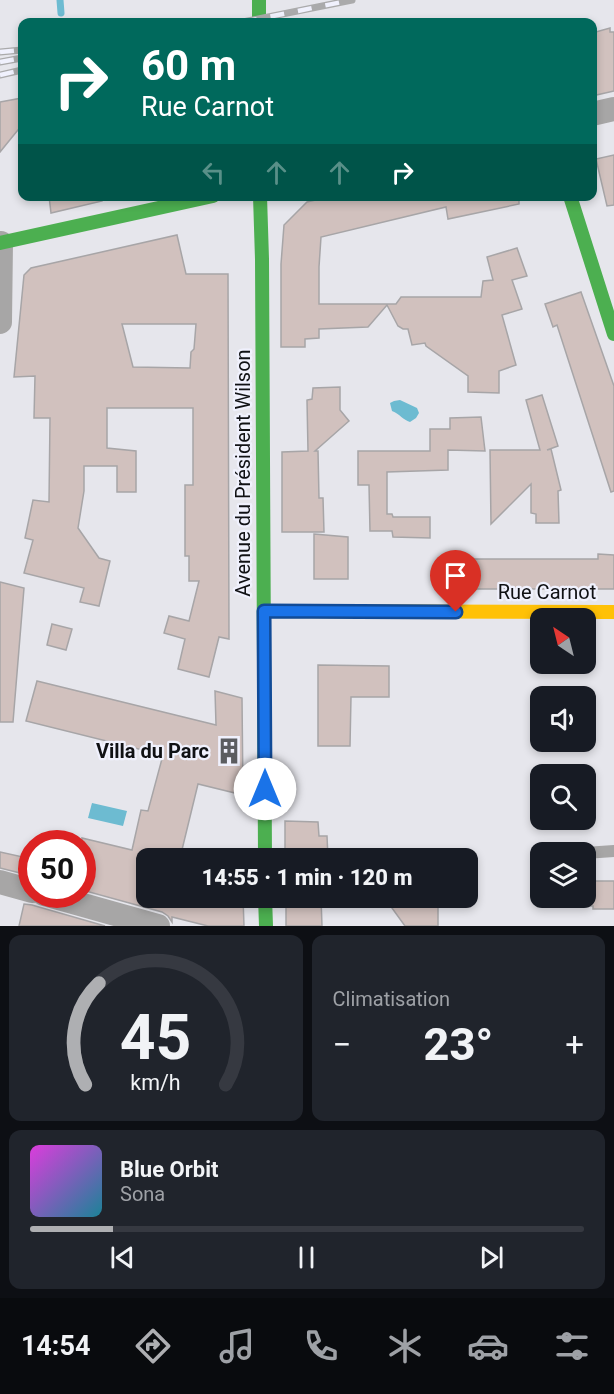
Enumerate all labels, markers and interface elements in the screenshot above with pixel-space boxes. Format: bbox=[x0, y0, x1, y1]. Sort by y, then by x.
text: 60 m bbox=[141, 41, 236, 90]
icon: right bbox=[42, 42, 120, 120]
text: Rue Carnot bbox=[141, 91, 274, 123]
icon: left bbox=[197, 156, 230, 189]
icon: ahead bbox=[260, 156, 293, 189]
icon: ahead bbox=[323, 156, 356, 189]
icon: right bbox=[386, 156, 419, 189]
street label: Avenue du Président Wilson bbox=[231, 349, 255, 597]
pin bbox=[430, 550, 481, 612]
icon: arrive bbox=[439, 559, 472, 592]
street label: Rue Carnot bbox=[498, 580, 596, 604]
north arrow bbox=[530, 608, 596, 674]
map controls bbox=[530, 608, 596, 908]
button: sound bbox=[530, 686, 596, 752]
building icon: Villa du Parc bbox=[214, 736, 244, 766]
place label: Villa du Parc bbox=[96, 739, 209, 763]
position arrow bbox=[233, 757, 297, 821]
button: search bbox=[530, 764, 596, 830]
speed limit sign: 50 bbox=[18, 830, 96, 908]
button: layers bbox=[530, 842, 596, 908]
text: 14:55 · 1 min · 120 m bbox=[202, 865, 412, 890]
text: Climatisation bbox=[333, 987, 450, 1011]
text: 45 bbox=[120, 1001, 192, 1074]
text: 23° bbox=[424, 1018, 493, 1071]
text: − bbox=[333, 1025, 351, 1064]
text: + bbox=[565, 1025, 584, 1064]
text: km/h bbox=[131, 1070, 181, 1095]
text: Blue Orbit bbox=[120, 1157, 218, 1182]
text: Sona bbox=[120, 1182, 165, 1206]
icon: previous bbox=[106, 1241, 139, 1274]
icon: pause bbox=[290, 1241, 323, 1274]
icon: next bbox=[475, 1241, 508, 1274]
icon: directions bbox=[132, 1325, 174, 1367]
icon: music bbox=[216, 1325, 258, 1367]
icon: phone bbox=[300, 1325, 342, 1367]
icon: climate bbox=[384, 1325, 426, 1367]
icon: car bbox=[467, 1325, 509, 1367]
icon: filters bbox=[551, 1325, 593, 1367]
text: 14:54 bbox=[21, 1330, 90, 1362]

